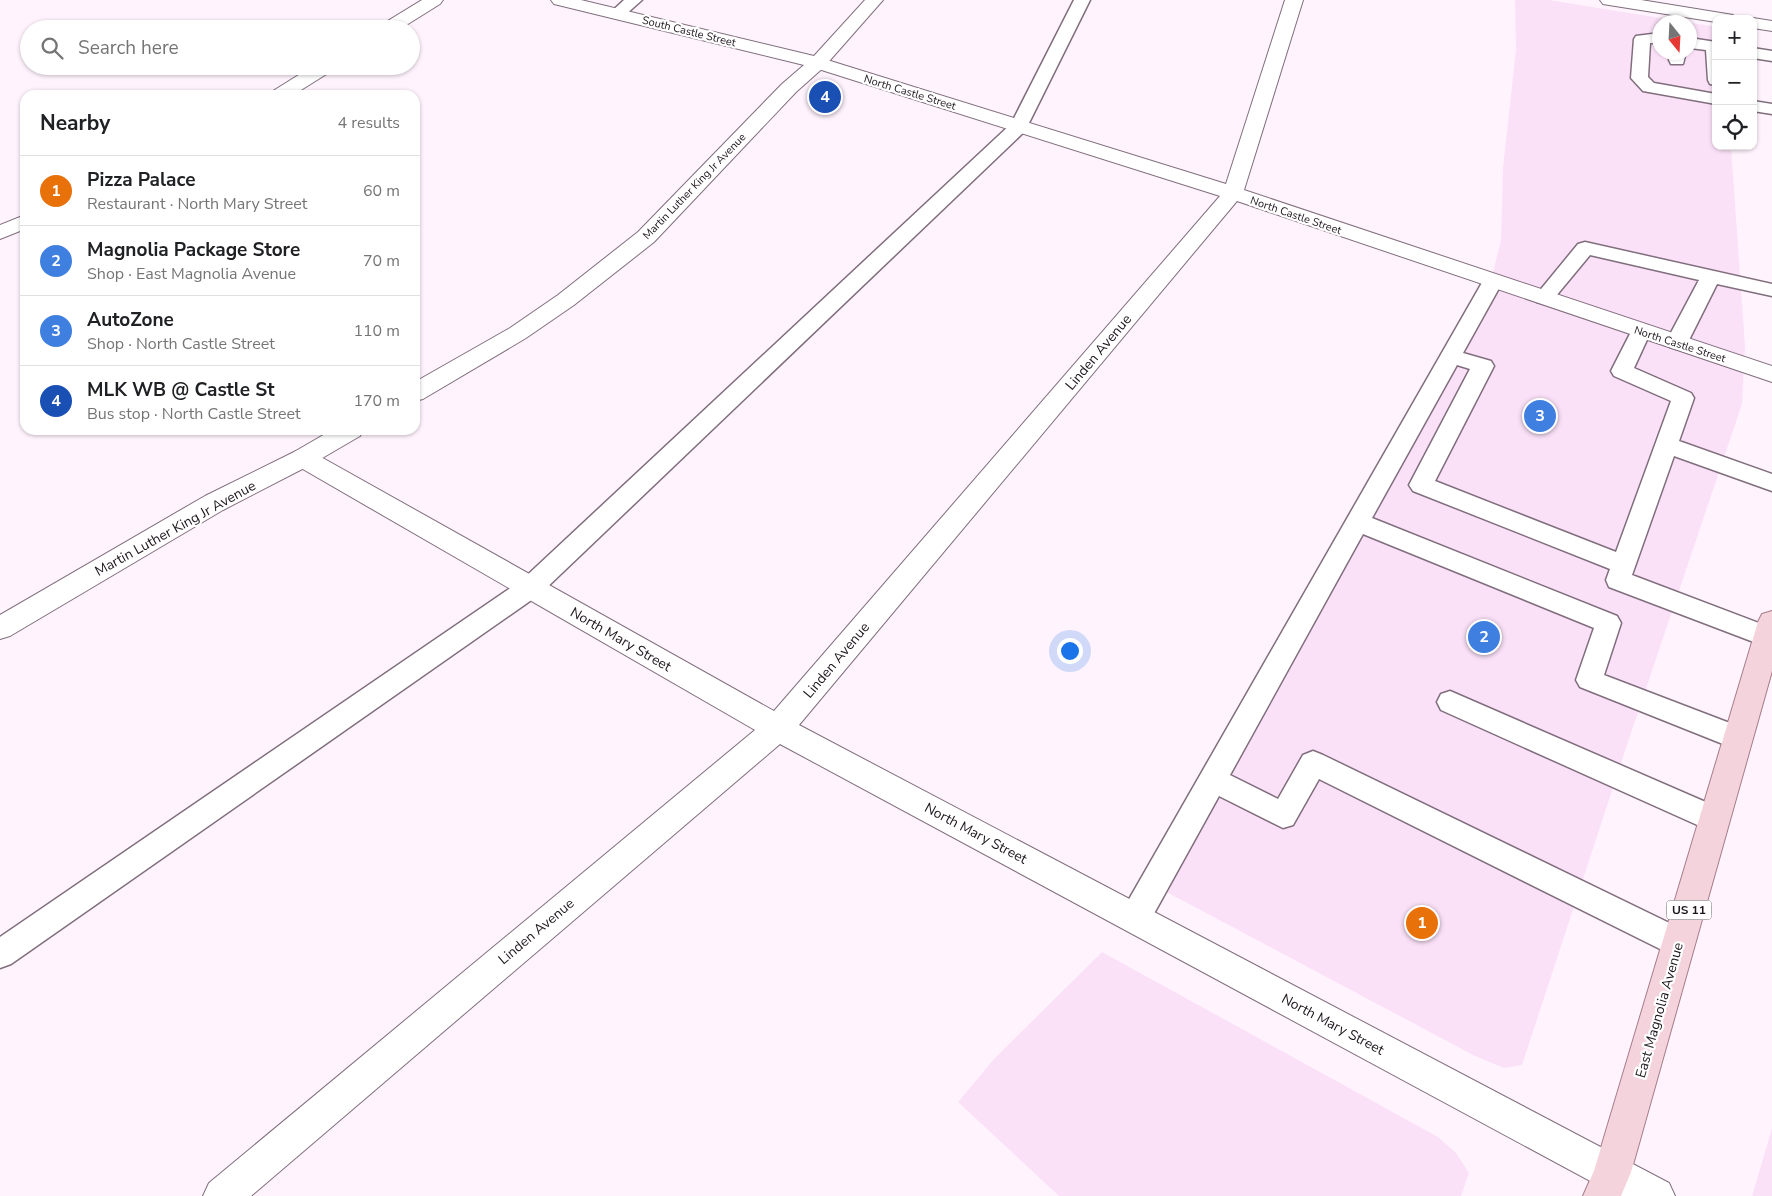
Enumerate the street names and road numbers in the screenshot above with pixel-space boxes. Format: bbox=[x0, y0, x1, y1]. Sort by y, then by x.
street label: South Castle Street bbox=[640, 13, 737, 50]
street label: North Castle Street bbox=[862, 71, 958, 114]
street label: Martin Luther King Jr Avenue bbox=[640, 130, 749, 243]
street label: North Castle Street bbox=[1248, 193, 1344, 238]
street label: Linden Avenue bbox=[1061, 310, 1136, 394]
street label: North Castle Street bbox=[1632, 323, 1728, 366]
street label: Martin Luther King Jr Avenue bbox=[91, 476, 259, 581]
street label: North Mary Street bbox=[567, 603, 675, 676]
street label: Linden Avenue bbox=[799, 618, 874, 702]
street label: North Mary Street bbox=[921, 798, 1031, 869]
street label: Linden Avenue bbox=[494, 894, 578, 969]
road number: US 11 bbox=[1666, 900, 1712, 920]
street label: East Magnolia Avenue bbox=[1631, 940, 1688, 1080]
street label: North Mary Street bbox=[1278, 989, 1388, 1060]

